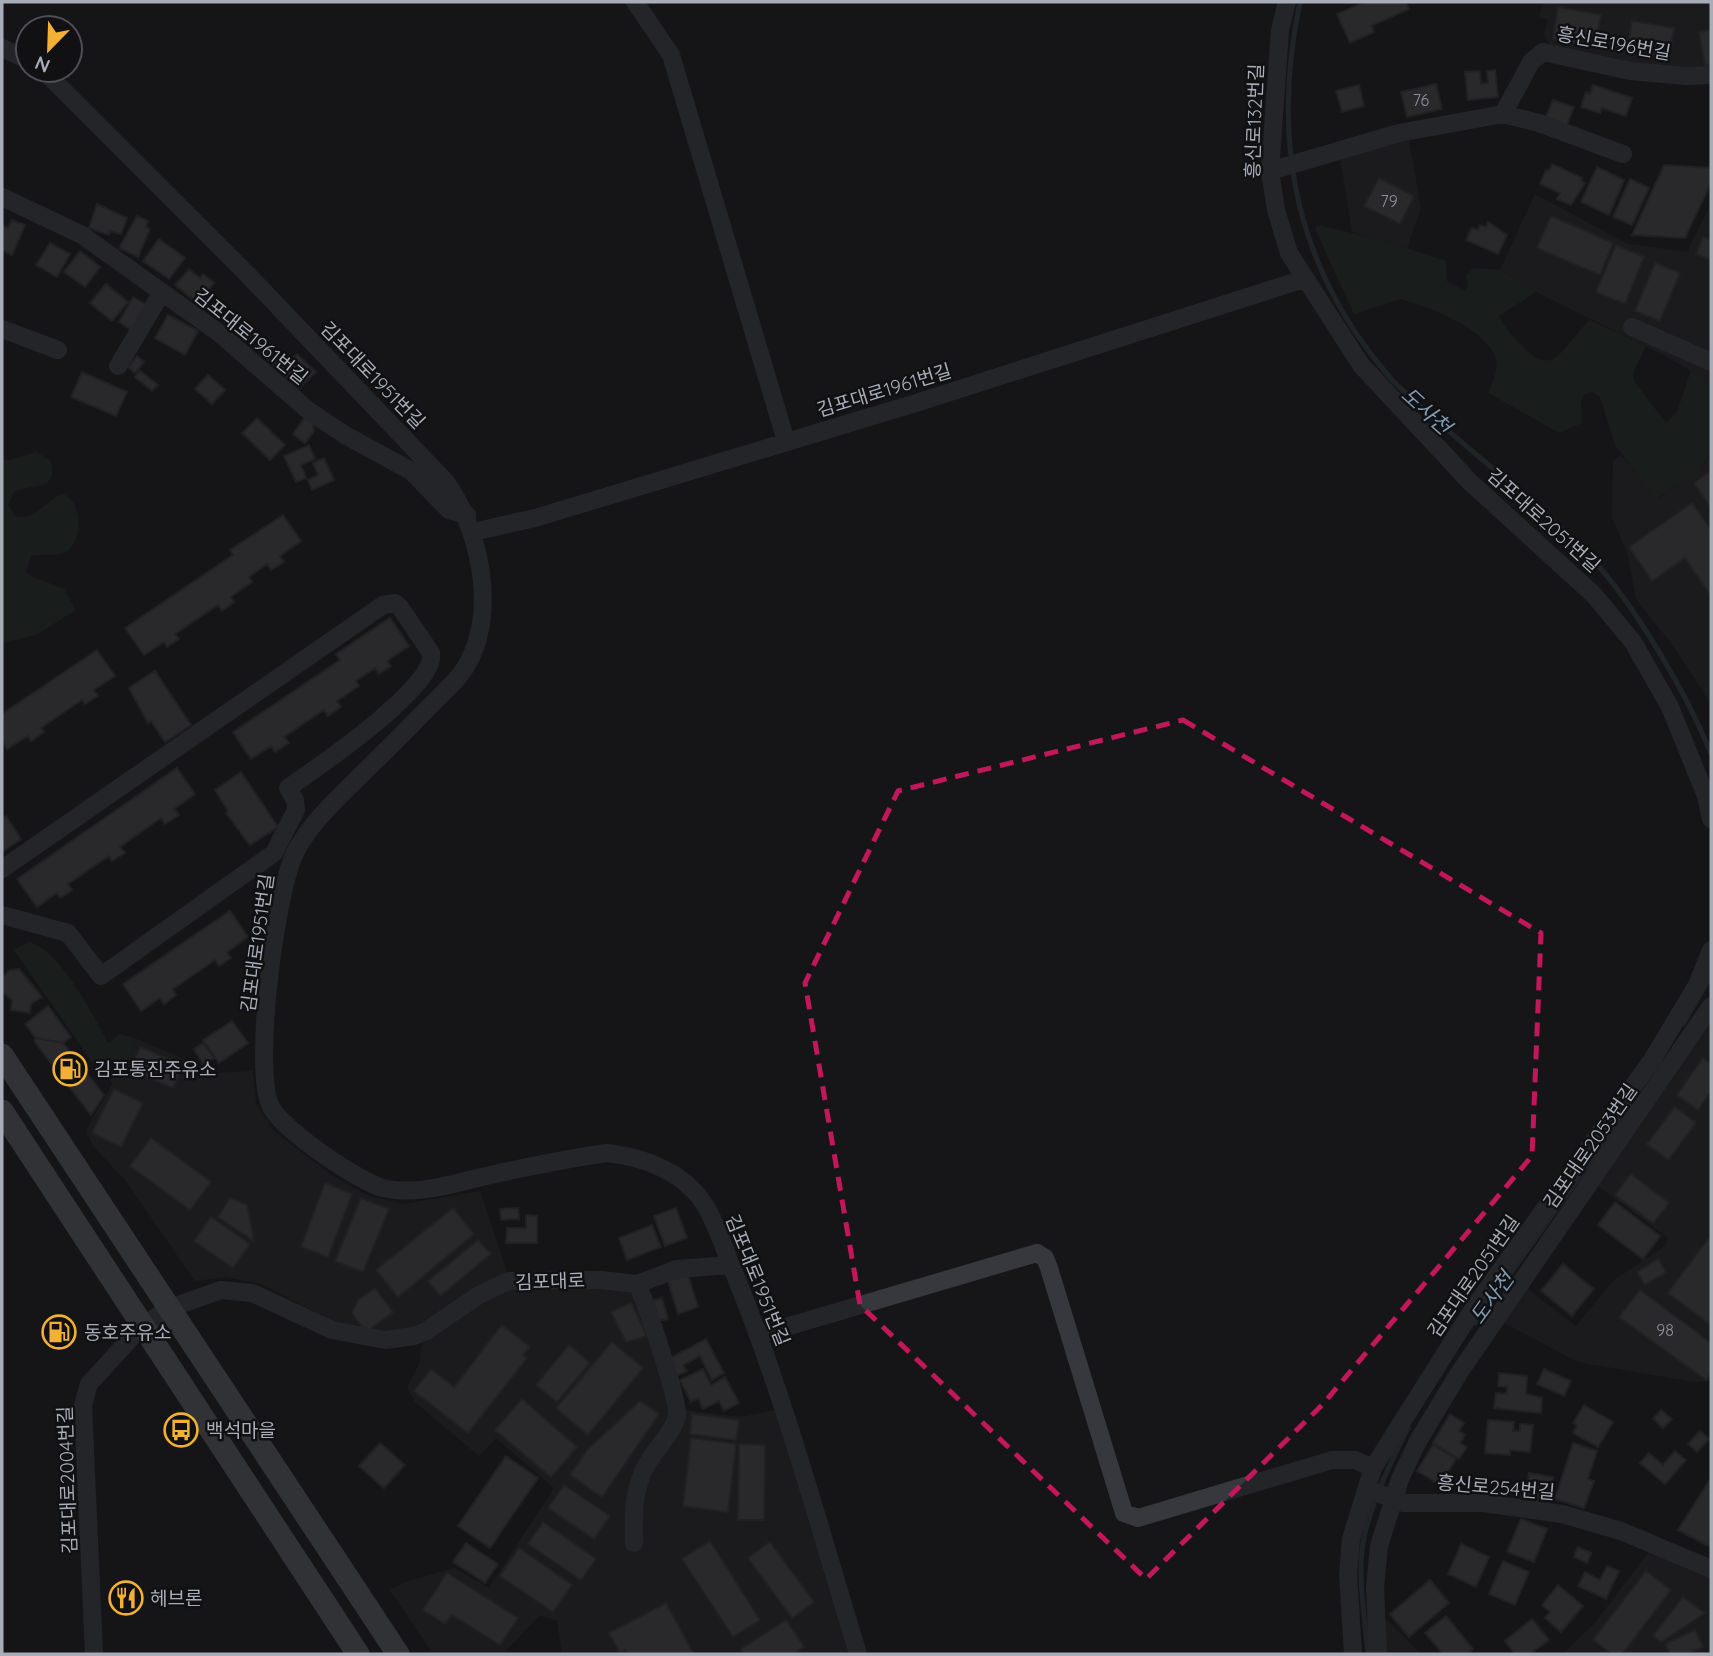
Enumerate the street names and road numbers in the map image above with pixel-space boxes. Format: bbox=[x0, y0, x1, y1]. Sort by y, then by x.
street label: 흥신로196번길 bbox=[1555, 21, 1673, 65]
street label: 흥신로132번길 bbox=[1240, 63, 1268, 179]
street label: 김포대로1961번길 bbox=[189, 283, 313, 389]
street label: 김포대로1951번길 bbox=[316, 316, 430, 434]
street label: 김포대로1961번길 bbox=[814, 358, 954, 422]
street label: 김포대로2051번길 bbox=[1482, 463, 1606, 577]
street label: 김포대로1951번길 bbox=[235, 872, 279, 1014]
street label: 김포대로2053번길 bbox=[1538, 1079, 1642, 1213]
street label: 김포대로2051번길 bbox=[1422, 1210, 1524, 1342]
street label: 김포대로1951번길 bbox=[721, 1211, 795, 1349]
street label: 김포대로 bbox=[515, 1268, 585, 1294]
street label: 김포대로2004번길 bbox=[52, 1406, 82, 1554]
street label: 흥신로254번길 bbox=[1436, 1470, 1556, 1504]

